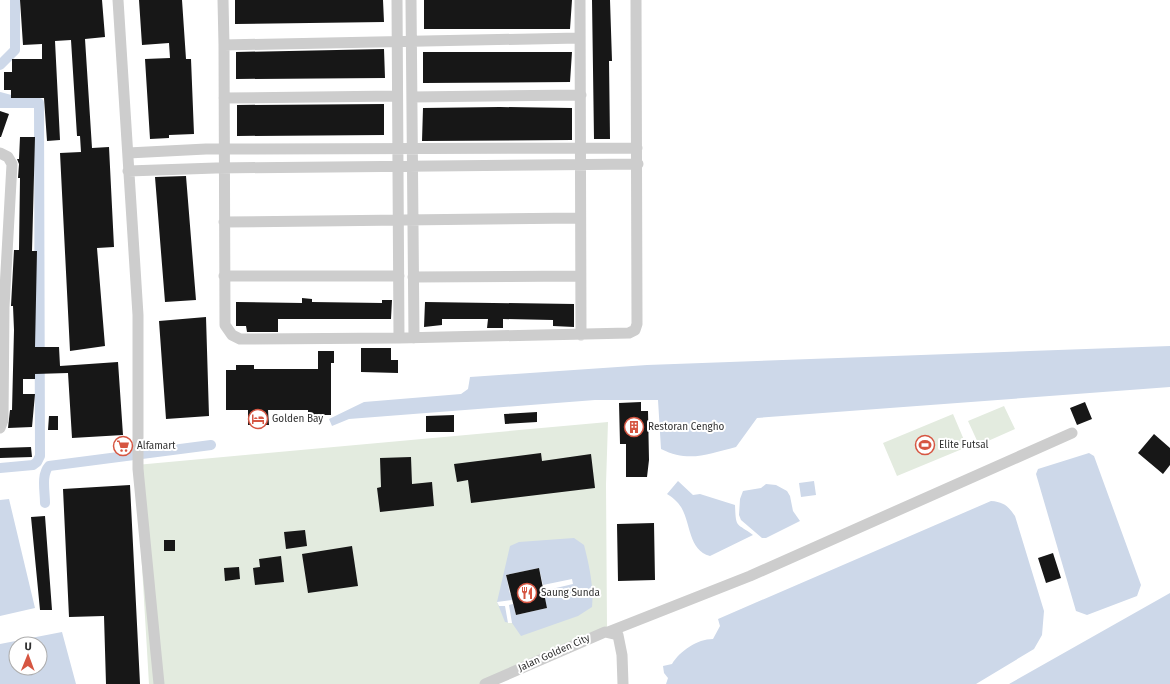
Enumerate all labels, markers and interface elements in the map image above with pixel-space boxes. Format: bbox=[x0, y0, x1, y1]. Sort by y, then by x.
hotel icon: Golden Bay bbox=[247, 408, 269, 430]
place label: Golden Bay bbox=[272, 413, 323, 425]
building icon: Restoran Cengho bbox=[623, 416, 645, 438]
place label: Restoran Cengho bbox=[648, 421, 725, 433]
sports icon: Elite Futsal bbox=[914, 434, 936, 456]
supermarket icon: Alfamart bbox=[112, 435, 134, 457]
place label: Elite Futsal bbox=[939, 439, 988, 451]
place label: Alfamart bbox=[137, 440, 176, 452]
restaurant icon: Saung Sunda bbox=[516, 582, 538, 604]
place label: Saung Sunda bbox=[541, 587, 600, 599]
street label: Jalan Golden City bbox=[516, 632, 592, 674]
north arrow bbox=[8, 636, 48, 676]
text: U bbox=[24, 640, 32, 653]

